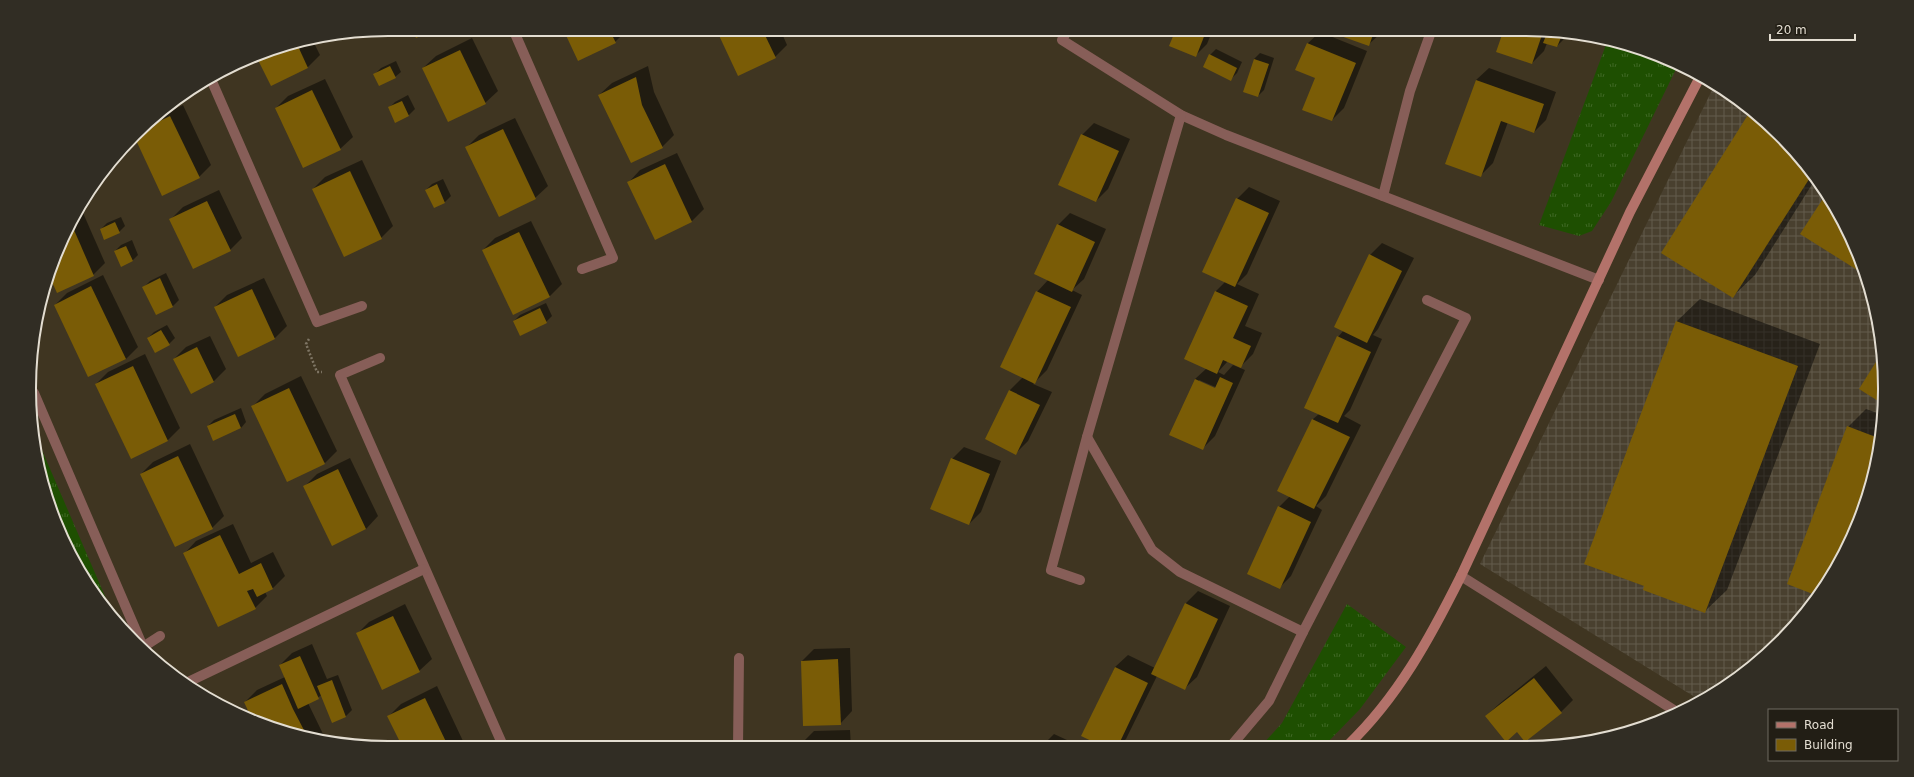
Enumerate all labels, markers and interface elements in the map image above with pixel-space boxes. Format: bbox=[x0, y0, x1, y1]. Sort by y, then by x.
scale bar bbox=[1770, 16, 1855, 42]
text: 20 m bbox=[1776, 23, 1807, 37]
legend bbox=[1768, 709, 1898, 761]
text: Road bbox=[1804, 718, 1834, 732]
text: Building bbox=[1804, 738, 1853, 752]

